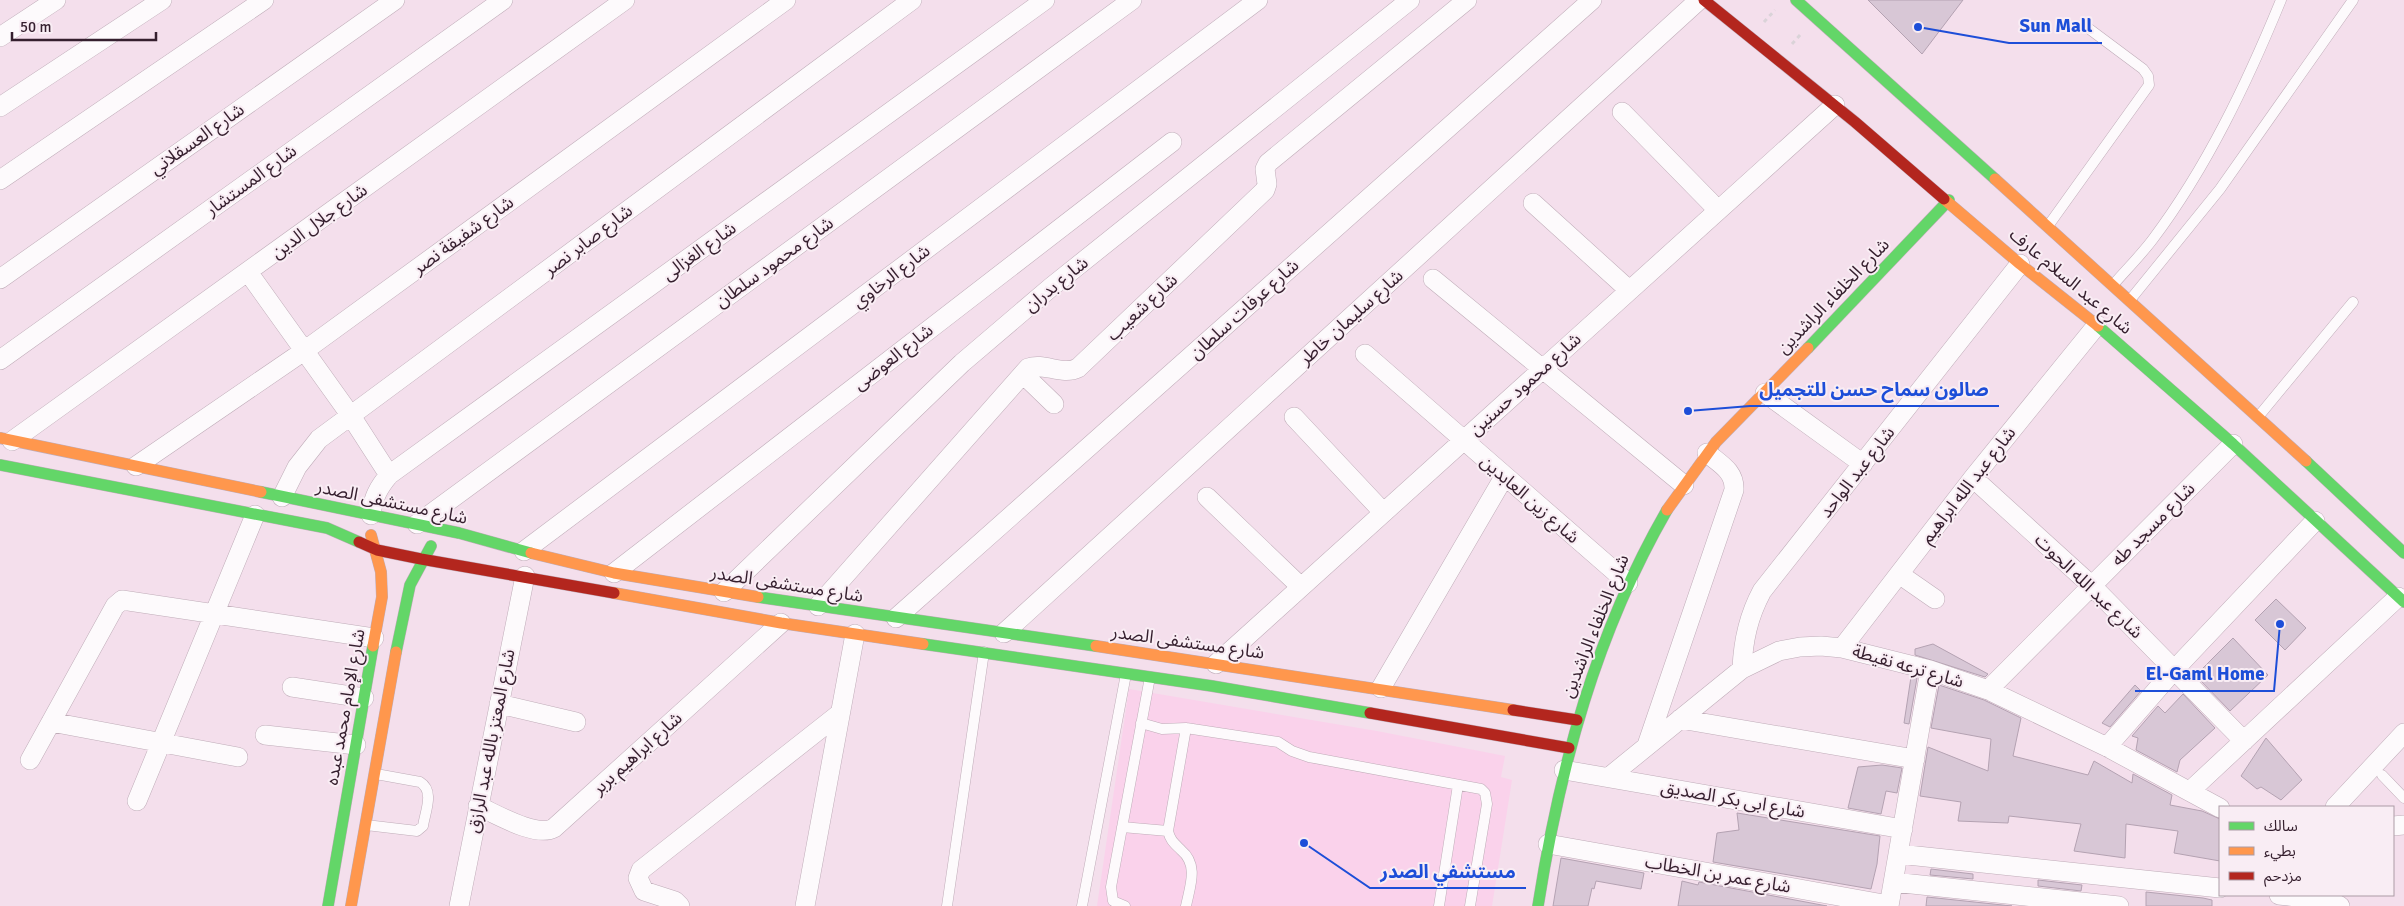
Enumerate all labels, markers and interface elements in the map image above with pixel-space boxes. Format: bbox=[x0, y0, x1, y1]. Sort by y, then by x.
callout: Sun Mall bbox=[2009, 9, 2102, 43]
scale bar bbox=[12, 10, 156, 42]
text: Sun Mall bbox=[2020, 14, 2092, 38]
text: 50 m bbox=[20, 18, 51, 36]
street label: شارع العسقلاني bbox=[145, 98, 250, 182]
street label: شارع المستشار bbox=[200, 139, 303, 224]
street label: شارع جلال الدين bbox=[266, 179, 373, 266]
street label: شارع شفيقة نصر bbox=[407, 191, 520, 282]
street label: شارع صابر نصر bbox=[538, 199, 639, 284]
street label: شارع محمود سلطان bbox=[710, 212, 839, 315]
street label: شارع الغزالى bbox=[658, 217, 742, 288]
street label: شارع عبد السلام عارف bbox=[2003, 223, 2137, 341]
street label: شارع الخلفاء الراشدين bbox=[1772, 234, 1896, 361]
street label: شارع الرخاوي bbox=[848, 240, 936, 315]
street label: شارع بدران bbox=[1019, 251, 1094, 319]
street label: شارع عرفات سلطان bbox=[1185, 254, 1305, 366]
street label: شارع سليمان خاطر bbox=[1294, 265, 1410, 372]
street label: شارع شعيب bbox=[1102, 269, 1184, 348]
street label: شارع العوضى bbox=[849, 319, 939, 397]
street label: شارع محمود حسنين bbox=[1464, 328, 1588, 442]
callout: صالون سماح حسن للتجميل bbox=[1750, 372, 1999, 406]
text: صالون سماح حسن للتجميل bbox=[1759, 378, 1989, 403]
street label: شارع عبد الواحد bbox=[1815, 422, 1902, 524]
street label: شارع عبد الله ابراهيم bbox=[1916, 422, 2023, 550]
street label: شارع زين العابدين bbox=[1474, 450, 1584, 550]
street label: شارع مستشفى الصدر bbox=[313, 475, 470, 532]
street label: شارع مسجد طه bbox=[2106, 477, 2202, 573]
street label: شارع عبد الله الحوت bbox=[2028, 529, 2148, 645]
street label: شارع الخلفاء الراشدين bbox=[1556, 551, 1637, 702]
street label: شارع مستشفى الصدر bbox=[708, 561, 865, 610]
street label: شارع مستشفى الصدر bbox=[1109, 620, 1266, 667]
street label: شارع الإمام محمد عبده bbox=[320, 627, 373, 787]
street label: شارع ترعه نقيطة bbox=[1849, 640, 1966, 695]
street label: شارع المعتز بالله عبد الرازق bbox=[462, 647, 523, 836]
callout: El-Gaml Home bbox=[2135, 657, 2274, 691]
text: El-Gaml Home bbox=[2145, 662, 2265, 686]
street label: شارع ابراهيم بربر bbox=[587, 707, 689, 802]
street label: شارع ابى بكر الصديق bbox=[1659, 775, 1807, 825]
legend bbox=[2219, 806, 2394, 896]
text: سالك bbox=[2264, 817, 2298, 835]
text: بطيء bbox=[2264, 842, 2296, 862]
street label: شارع عمر بن الخطاب bbox=[1643, 850, 1793, 901]
callout: مستشفي الصدر bbox=[1370, 854, 1526, 888]
text: مستشفي الصدر bbox=[1379, 860, 1516, 886]
text: مزدحم bbox=[2264, 867, 2302, 887]

